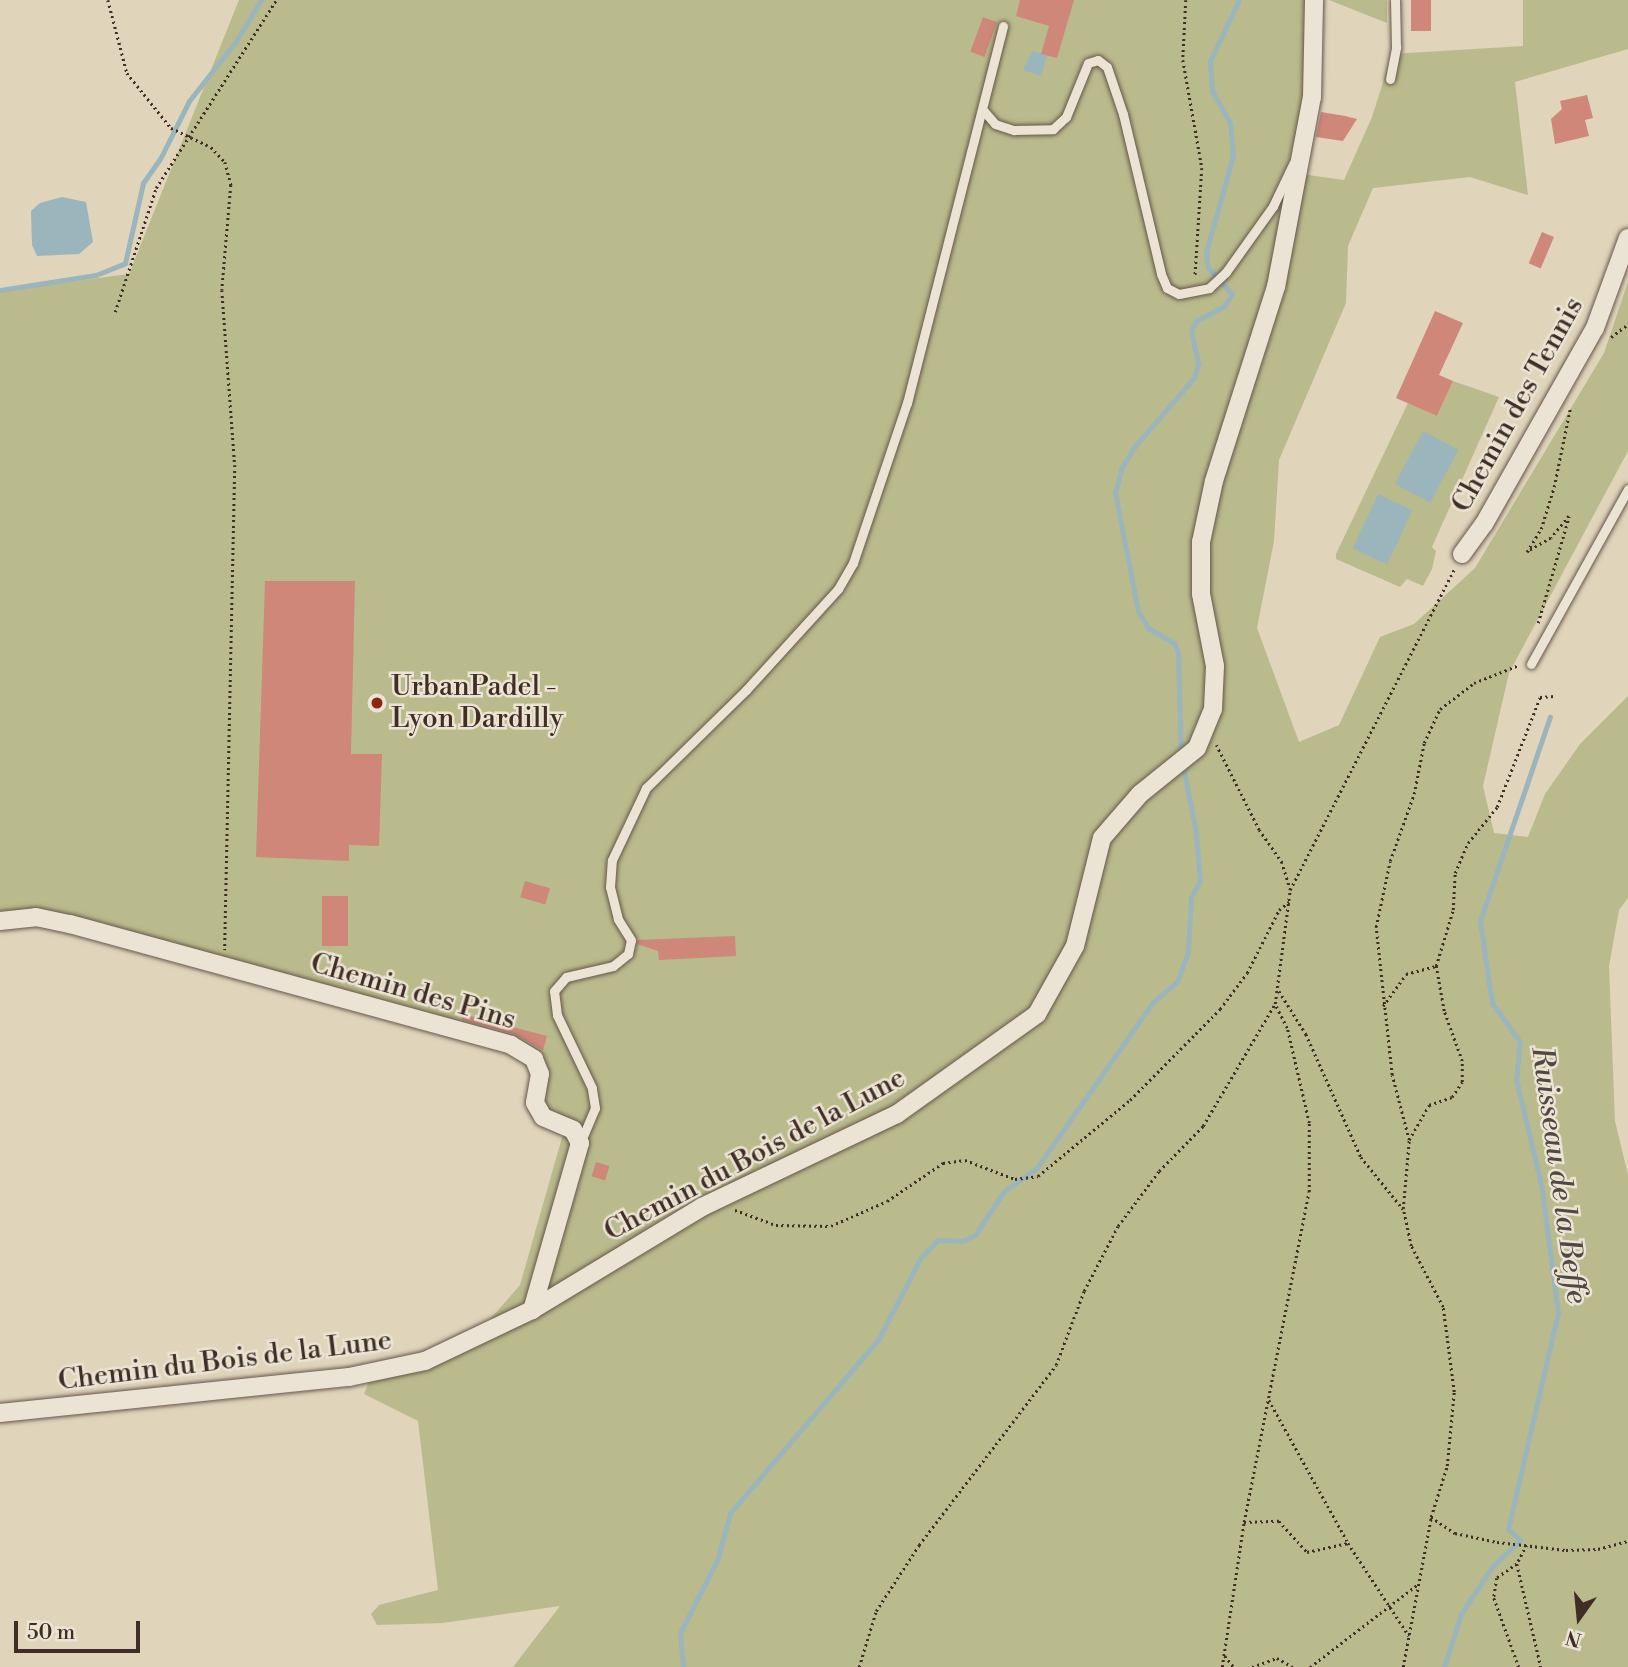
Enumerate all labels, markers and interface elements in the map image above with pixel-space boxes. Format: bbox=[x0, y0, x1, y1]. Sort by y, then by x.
street label: Chemin des Tennis bbox=[1445, 292, 1591, 518]
place label: UrbanPadel - Lyon Dardilly bbox=[391, 670, 563, 736]
marker: UrbanPadel - Lyon Dardilly bbox=[369, 695, 385, 711]
street label: Chemin des Pins bbox=[307, 947, 519, 1037]
water label: Ruisseau de la Beffe bbox=[1523, 1044, 1595, 1306]
street label: Chemin du Bois de la Lune bbox=[599, 1061, 911, 1249]
street label: Chemin du Bois de la Lune bbox=[56, 1324, 394, 1398]
north arrow bbox=[1544, 1583, 1614, 1653]
scale bar bbox=[18, 1608, 144, 1652]
text: 50 m bbox=[27, 1620, 75, 1646]
text: N bbox=[1563, 1625, 1584, 1652]

